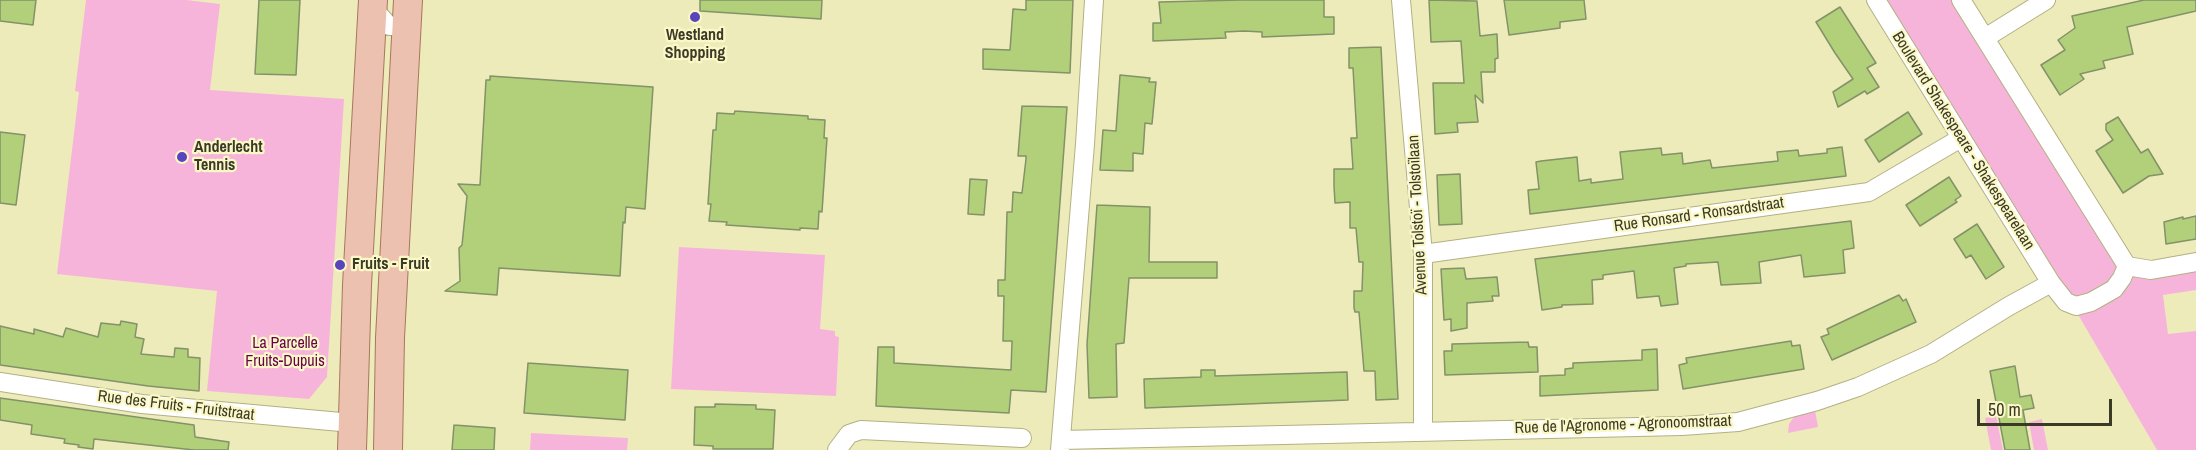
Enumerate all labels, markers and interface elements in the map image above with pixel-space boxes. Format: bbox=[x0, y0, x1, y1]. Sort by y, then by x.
marker: Westland Shopping bbox=[688, 10, 702, 24]
place label: Westland Shopping bbox=[665, 26, 725, 64]
street label: Boulevard Shakespeare - Shakespearelaan bbox=[1888, 28, 2038, 254]
street label: Avenue Tolstoï - Tolstoïlaan bbox=[1404, 134, 1432, 296]
place label: Anderlecht Tennis bbox=[194, 138, 263, 176]
marker: Anderlecht Tennis bbox=[175, 150, 189, 164]
street label: Rue Ronsard - Ronsardstraat bbox=[1613, 194, 1785, 236]
place label: Fruits - Fruit bbox=[352, 255, 429, 275]
marker: Fruits - Fruit bbox=[333, 258, 347, 272]
park label: La Parcelle Fruits-Dupuis bbox=[245, 334, 325, 372]
street label: Rue des Fruits - Fruitstraat bbox=[97, 387, 255, 425]
scale bar bbox=[1980, 387, 2115, 425]
text: 50 m bbox=[1988, 397, 2021, 422]
street label: Rue de l'Agronome - Agronoomstraat bbox=[1514, 412, 1732, 438]

